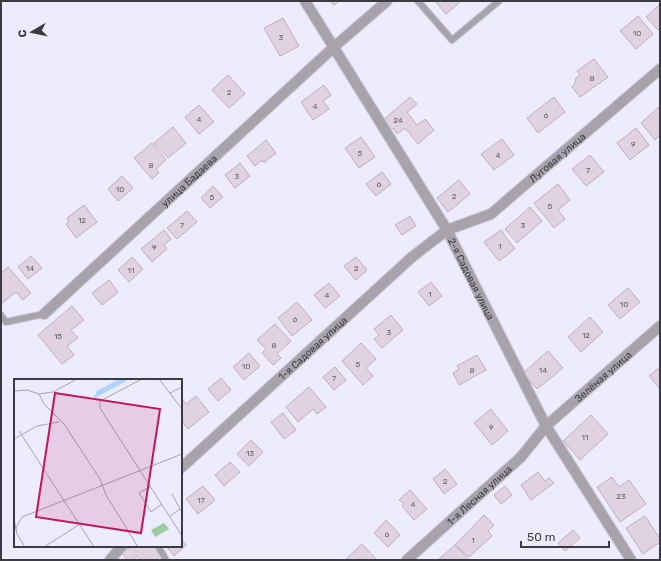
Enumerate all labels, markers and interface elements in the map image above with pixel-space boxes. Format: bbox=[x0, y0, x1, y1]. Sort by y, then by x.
north arrow bbox=[12, 12, 52, 52]
text: С bbox=[16, 28, 30, 38]
house number: 10 bbox=[633, 29, 641, 38]
house number: 3 bbox=[279, 33, 284, 42]
house number: 8 bbox=[589, 74, 595, 83]
house number: 2 bbox=[227, 88, 232, 97]
house number: 4 bbox=[313, 102, 318, 111]
house number: 6 bbox=[544, 111, 549, 120]
house number: 4 bbox=[197, 115, 202, 124]
house number: 24 bbox=[393, 116, 403, 125]
street label: Луговая улица bbox=[527, 131, 588, 185]
house number: 9 bbox=[631, 140, 636, 149]
house number: 5 bbox=[358, 149, 363, 158]
house number: 4 bbox=[496, 151, 501, 160]
street label: улица Бадаева bbox=[159, 153, 220, 210]
house number: 8 bbox=[148, 161, 154, 170]
house number: 7 bbox=[586, 166, 590, 175]
house number: 3 bbox=[235, 172, 240, 181]
house number: 6 bbox=[377, 180, 382, 189]
house number: 10 bbox=[116, 185, 124, 194]
house number: 2 bbox=[452, 192, 457, 201]
house number: 5 bbox=[210, 193, 215, 202]
house number: 5 bbox=[548, 202, 553, 211]
house number: 12 bbox=[78, 216, 86, 225]
house number: 7 bbox=[180, 221, 184, 230]
house number: 3 bbox=[521, 221, 526, 230]
street label: 2-я Садовая улица bbox=[445, 236, 496, 322]
house number: 1 bbox=[498, 242, 502, 251]
house number: 9 bbox=[152, 243, 157, 252]
house number: 14 bbox=[26, 264, 34, 273]
house number: 2 bbox=[354, 264, 359, 273]
house number: 11 bbox=[128, 266, 134, 275]
house number: 1 bbox=[428, 290, 432, 299]
house number: 4 bbox=[325, 291, 330, 300]
house number: 10 bbox=[620, 300, 628, 309]
street label: 1-я Садовая улица bbox=[276, 314, 350, 383]
house number: 6 bbox=[293, 315, 298, 324]
house number: 3 bbox=[387, 328, 392, 337]
house number: 12 bbox=[582, 331, 590, 340]
house number: 15 bbox=[54, 332, 62, 341]
house number: 8 bbox=[271, 341, 277, 350]
street label: Зелёная улица bbox=[573, 349, 634, 405]
house number: 5 bbox=[356, 360, 361, 369]
house number: 10 bbox=[242, 362, 250, 371]
house number: 8 bbox=[469, 366, 475, 375]
house number: 14 bbox=[539, 366, 547, 375]
house number: 7 bbox=[332, 374, 336, 383]
inset map bbox=[14, 379, 182, 547]
house number: 9 bbox=[489, 423, 494, 432]
house number: 11 bbox=[582, 433, 588, 442]
house number: 13 bbox=[246, 449, 254, 458]
street label: 1-я Лесная улица bbox=[445, 463, 515, 528]
house number: 2 bbox=[443, 477, 448, 486]
house number: 23 bbox=[616, 492, 626, 501]
house number: 17 bbox=[197, 496, 205, 505]
house number: 4 bbox=[411, 500, 416, 509]
scale bar bbox=[521, 523, 609, 549]
house number: 6 bbox=[385, 530, 390, 539]
text: 50 m bbox=[527, 530, 555, 544]
house number: 1 bbox=[471, 536, 475, 545]

